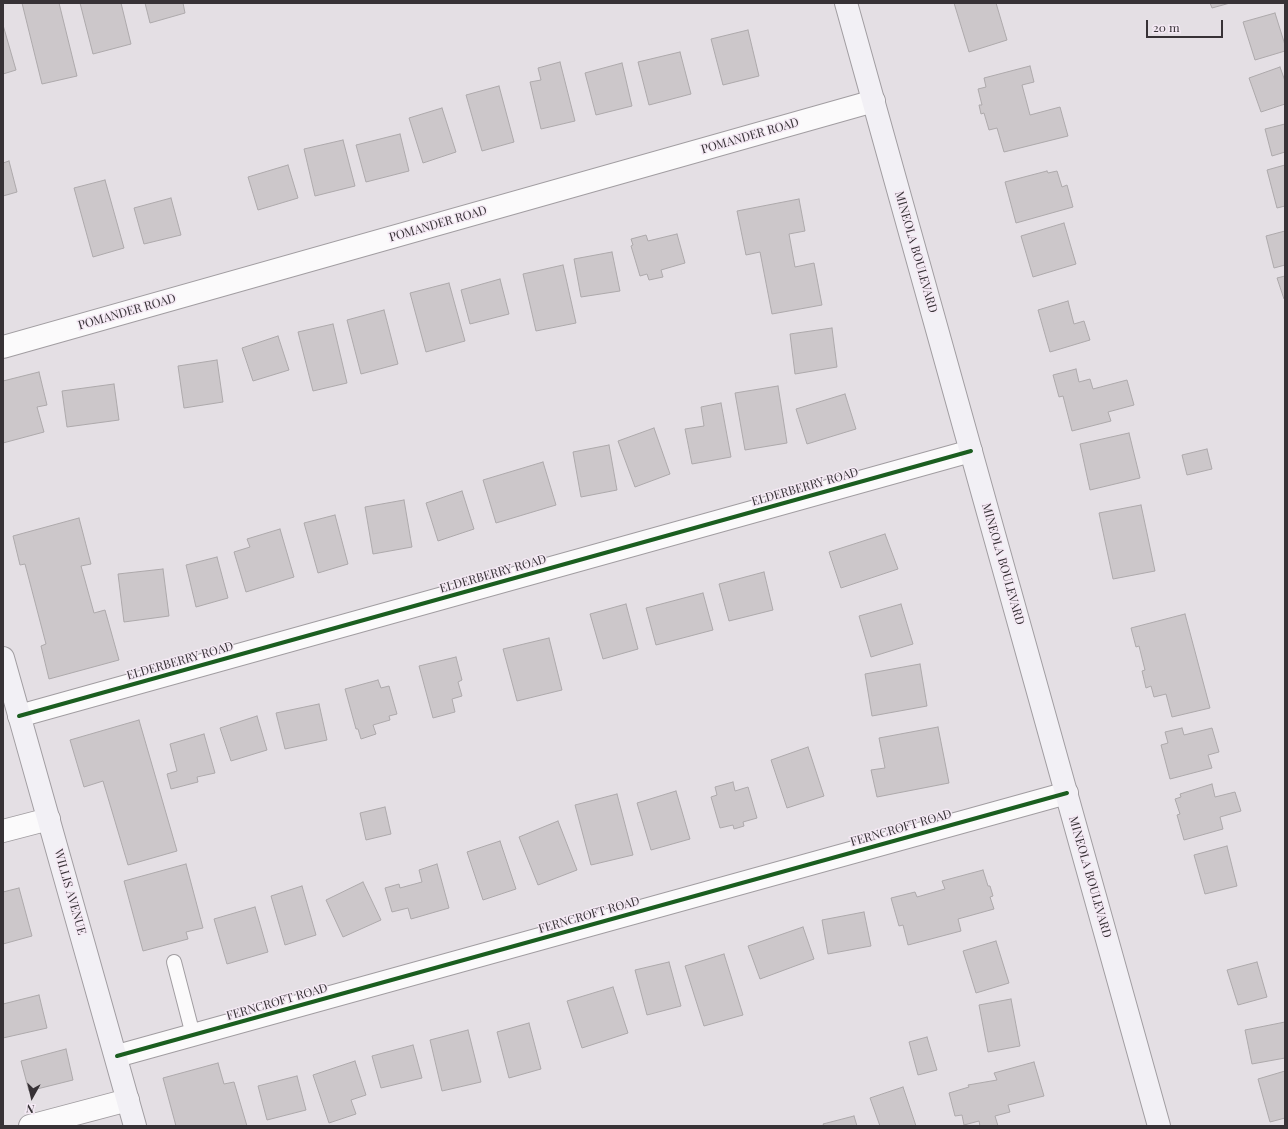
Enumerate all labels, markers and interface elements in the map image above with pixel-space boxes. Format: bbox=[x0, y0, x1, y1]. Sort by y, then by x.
scale bar bbox=[1148, 12, 1225, 38]
text: 20 m bbox=[1153, 19, 1180, 35]
street label: POMANDER ROAD bbox=[699, 115, 801, 157]
street label: MINEOLA BOULEVARD bbox=[892, 189, 940, 315]
street label: POMANDER ROAD bbox=[387, 203, 489, 245]
street label: POMANDER ROAD bbox=[76, 291, 178, 333]
street label: ELDERBERRY ROAD bbox=[750, 465, 860, 509]
street label: MINEOLA BOULEVARD bbox=[979, 501, 1027, 627]
street label: ELDERBERRY ROAD bbox=[438, 552, 548, 596]
street label: ELDERBERRY ROAD bbox=[125, 639, 235, 683]
street label: FERNCROFT ROAD bbox=[849, 807, 953, 849]
street label: MINEOLA BOULEVARD bbox=[1066, 814, 1114, 940]
street label: WILLIS AVENUE bbox=[51, 848, 89, 936]
street label: FERNCROFT ROAD bbox=[537, 894, 641, 936]
street label: FERNCROFT ROAD bbox=[225, 981, 329, 1023]
north arrow bbox=[12, 1077, 52, 1117]
text: N bbox=[25, 1101, 35, 1117]

